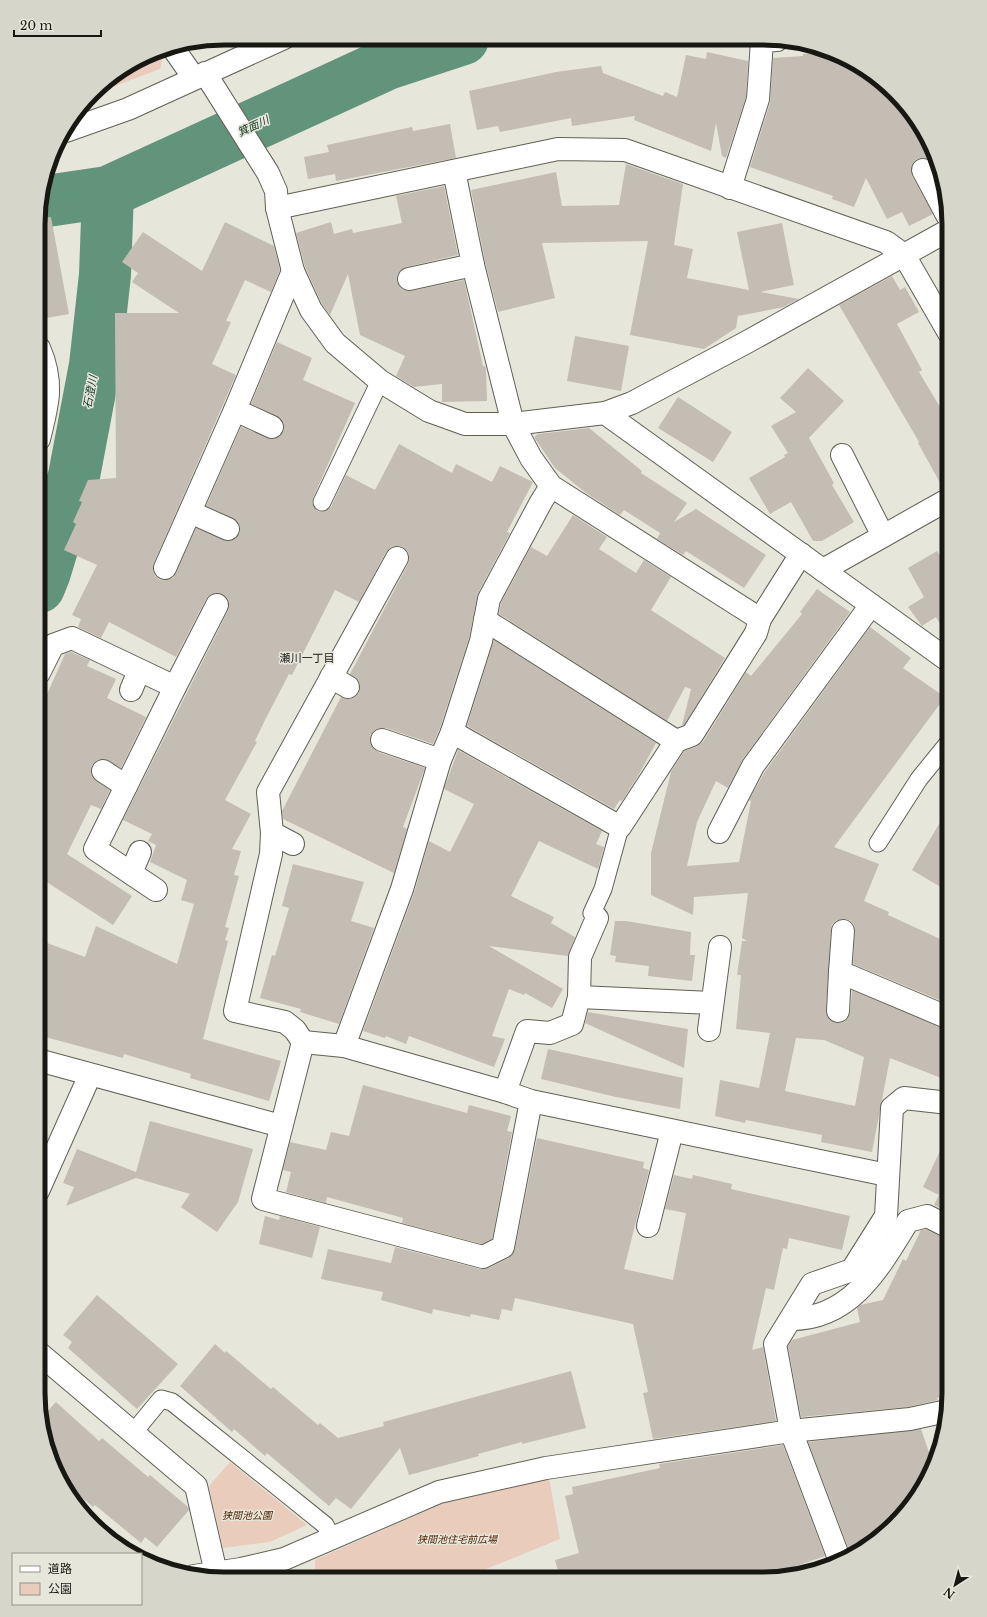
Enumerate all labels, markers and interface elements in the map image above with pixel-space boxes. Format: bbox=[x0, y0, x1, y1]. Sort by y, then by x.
scale bar bbox=[14, 12, 101, 38]
text: 20 m bbox=[20, 18, 52, 33]
water label: 箕面川 bbox=[235, 112, 272, 139]
water label: 石澄川 bbox=[80, 373, 100, 410]
district label: 瀬川一丁目 bbox=[280, 651, 335, 665]
park label: 狭間池公園 bbox=[222, 1509, 274, 1522]
park label: 狭間池住宅前広場 bbox=[417, 1533, 498, 1546]
legend bbox=[12, 1553, 142, 1605]
text: 道路 bbox=[48, 1561, 72, 1576]
north arrow bbox=[935, 1565, 975, 1605]
text: 公園 bbox=[48, 1581, 72, 1596]
text: N bbox=[940, 1584, 957, 1602]

